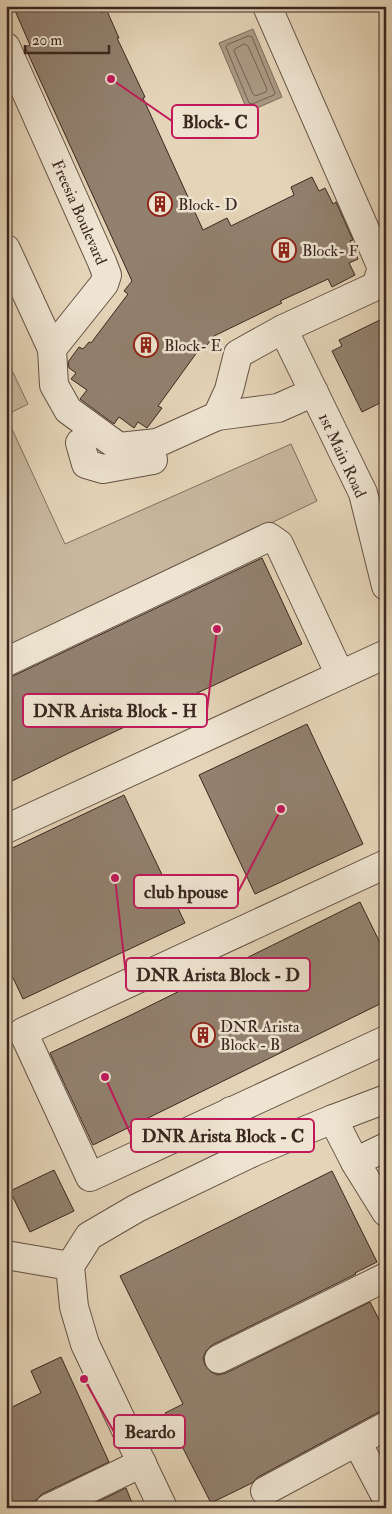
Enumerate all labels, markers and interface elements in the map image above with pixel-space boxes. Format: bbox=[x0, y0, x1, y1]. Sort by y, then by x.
scale bar bbox=[25, 22, 109, 54]
text: 20 m bbox=[32, 31, 62, 50]
callout: Block- C bbox=[172, 105, 258, 138]
text: Block- C bbox=[182, 111, 248, 134]
street label: Freesia Boulevard bbox=[47, 157, 111, 268]
building icon: Block- D bbox=[147, 191, 173, 217]
place label: Block- D bbox=[178, 195, 237, 215]
building icon: Block- F bbox=[271, 237, 297, 263]
place label: Block- F bbox=[302, 241, 358, 261]
building icon: Block- E bbox=[133, 332, 159, 358]
place label: Block- E bbox=[164, 336, 222, 356]
street label: 1st Main Road bbox=[314, 410, 370, 501]
callout: DNR Arista Block - H bbox=[23, 694, 207, 727]
text: DNR Arista Block - H bbox=[33, 700, 197, 723]
callout: club hpouse bbox=[134, 875, 238, 908]
text: club hpouse bbox=[144, 881, 228, 904]
callout: DNR Arista Block - D bbox=[126, 958, 310, 991]
text: DNR Arista Block - D bbox=[136, 964, 300, 987]
place label: DNR Arista Block - B bbox=[220, 1017, 300, 1055]
building icon: DNR Arista Block - B bbox=[190, 1022, 216, 1048]
callout: DNR Arista Block - C bbox=[131, 1119, 314, 1152]
text: DNR Arista Block - C bbox=[142, 1125, 304, 1148]
callout: Beardo bbox=[114, 1415, 185, 1448]
text: Beardo bbox=[125, 1421, 176, 1444]

